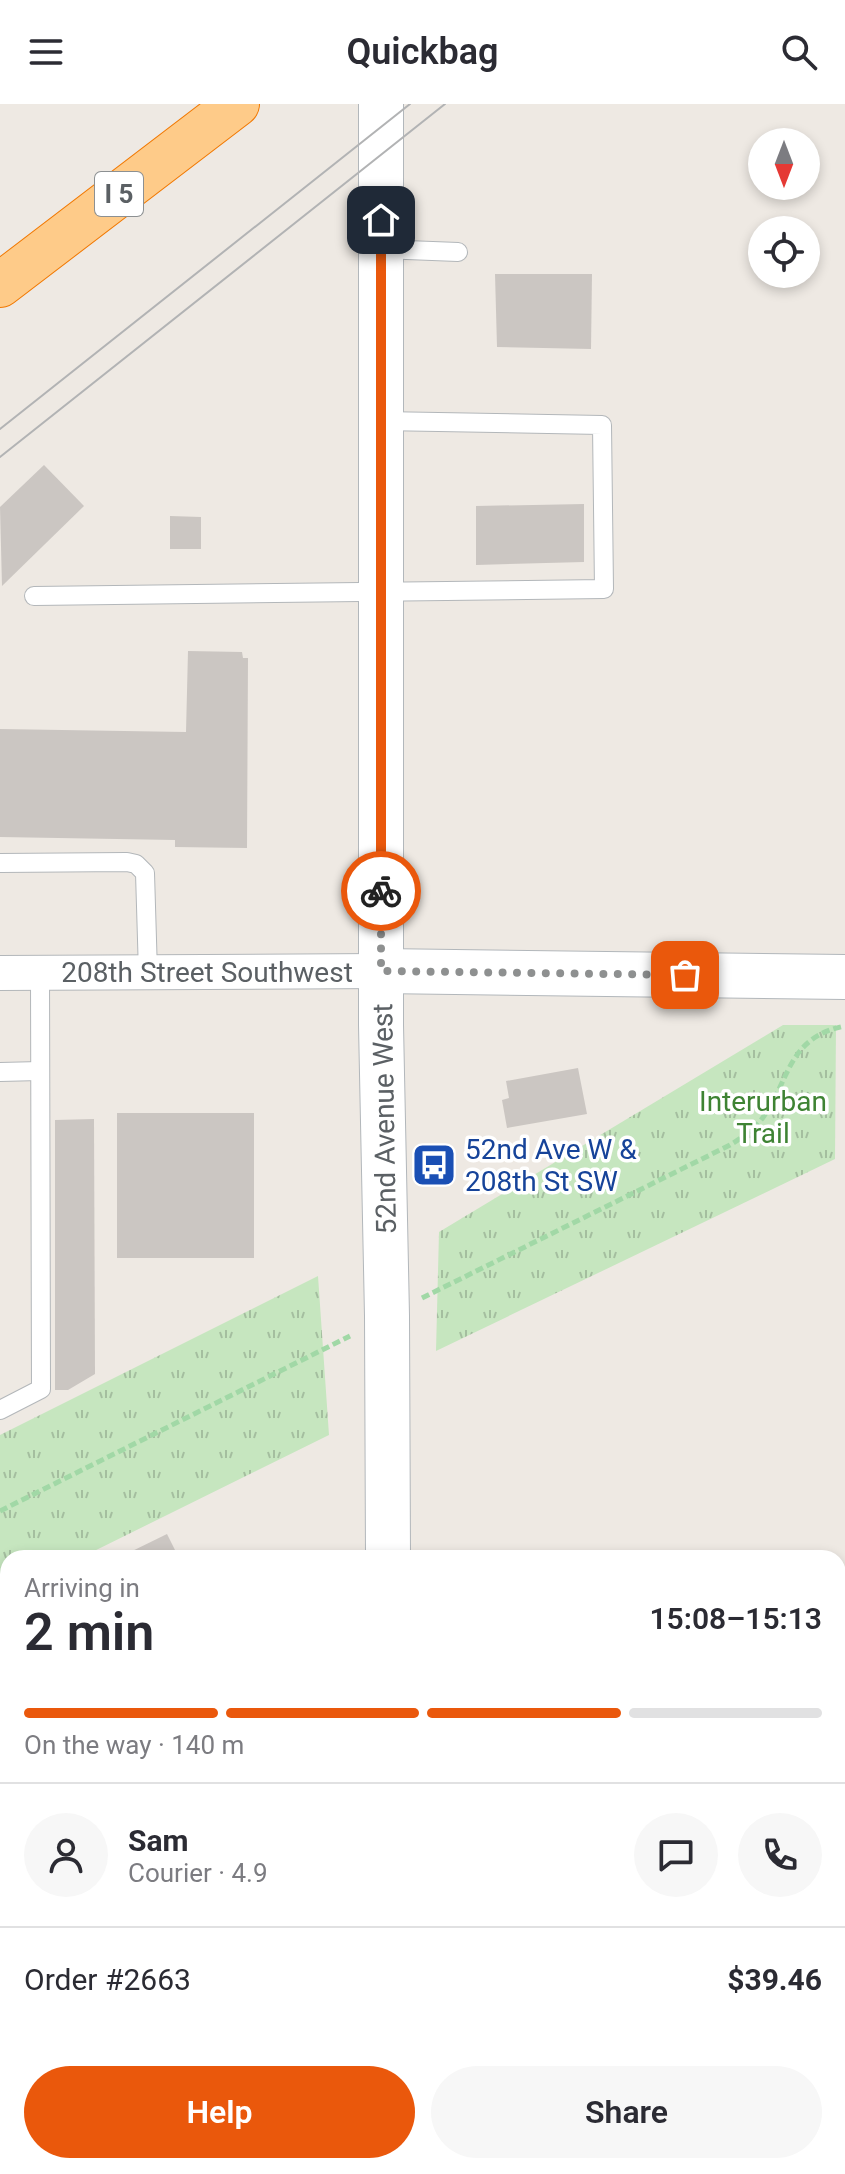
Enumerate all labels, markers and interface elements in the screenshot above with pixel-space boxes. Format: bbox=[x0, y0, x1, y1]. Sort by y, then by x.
icon: menu bbox=[24, 30, 68, 74]
icon: search bbox=[777, 30, 821, 74]
text: Quickbag bbox=[346, 31, 499, 73]
north arrow bbox=[748, 128, 820, 200]
map controls bbox=[748, 128, 820, 288]
road number: I 5 bbox=[95, 172, 143, 216]
pin bbox=[347, 186, 415, 254]
icon: home bbox=[359, 198, 403, 242]
button: locate bbox=[748, 216, 820, 288]
courier bbox=[341, 851, 421, 931]
icon: bike bbox=[359, 869, 403, 913]
pin bbox=[651, 941, 719, 1009]
icon: bag bbox=[663, 953, 707, 997]
street label: 208th Street Southwest bbox=[61, 956, 353, 989]
street label: 52nd Avenue West bbox=[366, 1003, 403, 1235]
park label: Interurban Trail bbox=[699, 1085, 827, 1150]
place label: 52nd Ave W & 208th St SW bbox=[465, 1133, 637, 1198]
bus stop icon: 52nd Ave W & 208th St SW bbox=[410, 1141, 458, 1189]
text: Arriving in bbox=[24, 1573, 140, 1603]
text: 15:08–15:13 bbox=[649, 1601, 822, 1636]
text: 2 min bbox=[24, 1602, 154, 1663]
text: On the way · 140 m bbox=[24, 1730, 244, 1760]
button: person bbox=[24, 1813, 108, 1897]
button: chat bbox=[634, 1813, 718, 1897]
button: phone bbox=[738, 1813, 822, 1897]
text: Sam bbox=[128, 1823, 189, 1858]
text: Courier · 4.9 bbox=[128, 1858, 268, 1888]
text: Order #2663 bbox=[24, 1962, 191, 1997]
text: $39.46 bbox=[727, 1962, 822, 1997]
button: Help bbox=[24, 2066, 415, 2158]
button: Share bbox=[431, 2066, 822, 2158]

